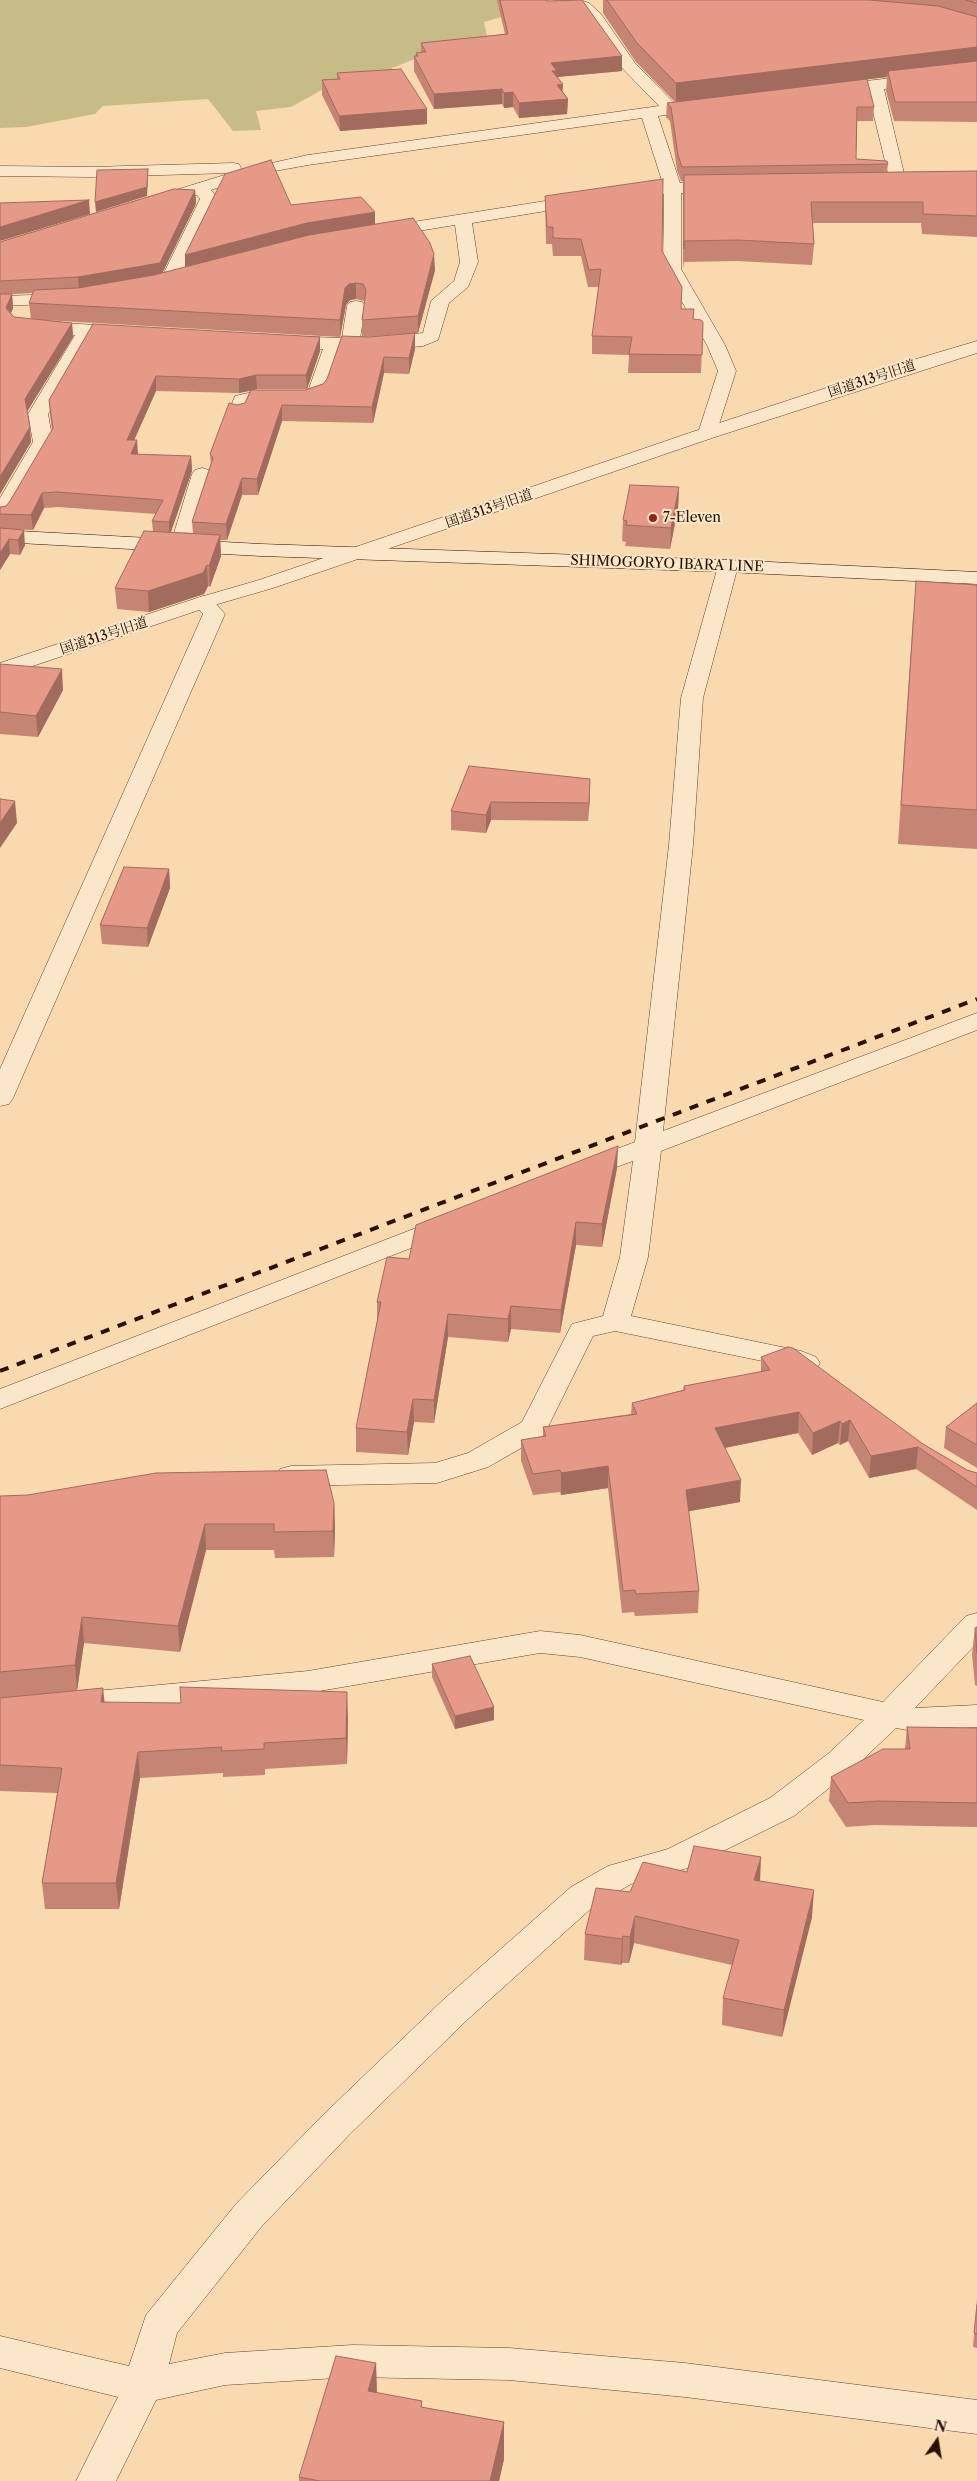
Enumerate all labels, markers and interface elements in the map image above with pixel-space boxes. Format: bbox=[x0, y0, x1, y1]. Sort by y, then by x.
street label: 国道313号旧道 bbox=[826, 357, 918, 401]
street label: 国道313号旧道 bbox=[443, 486, 535, 532]
place label: 7-Eleven bbox=[663, 510, 721, 526]
marker: 7-Eleven bbox=[647, 512, 659, 524]
street label: SHIMOGORYO IBARA LINE bbox=[570, 552, 764, 576]
street label: 国道313号旧道 bbox=[58, 614, 150, 658]
north arrow bbox=[912, 2416, 962, 2466]
text: N bbox=[932, 2416, 948, 2437]

